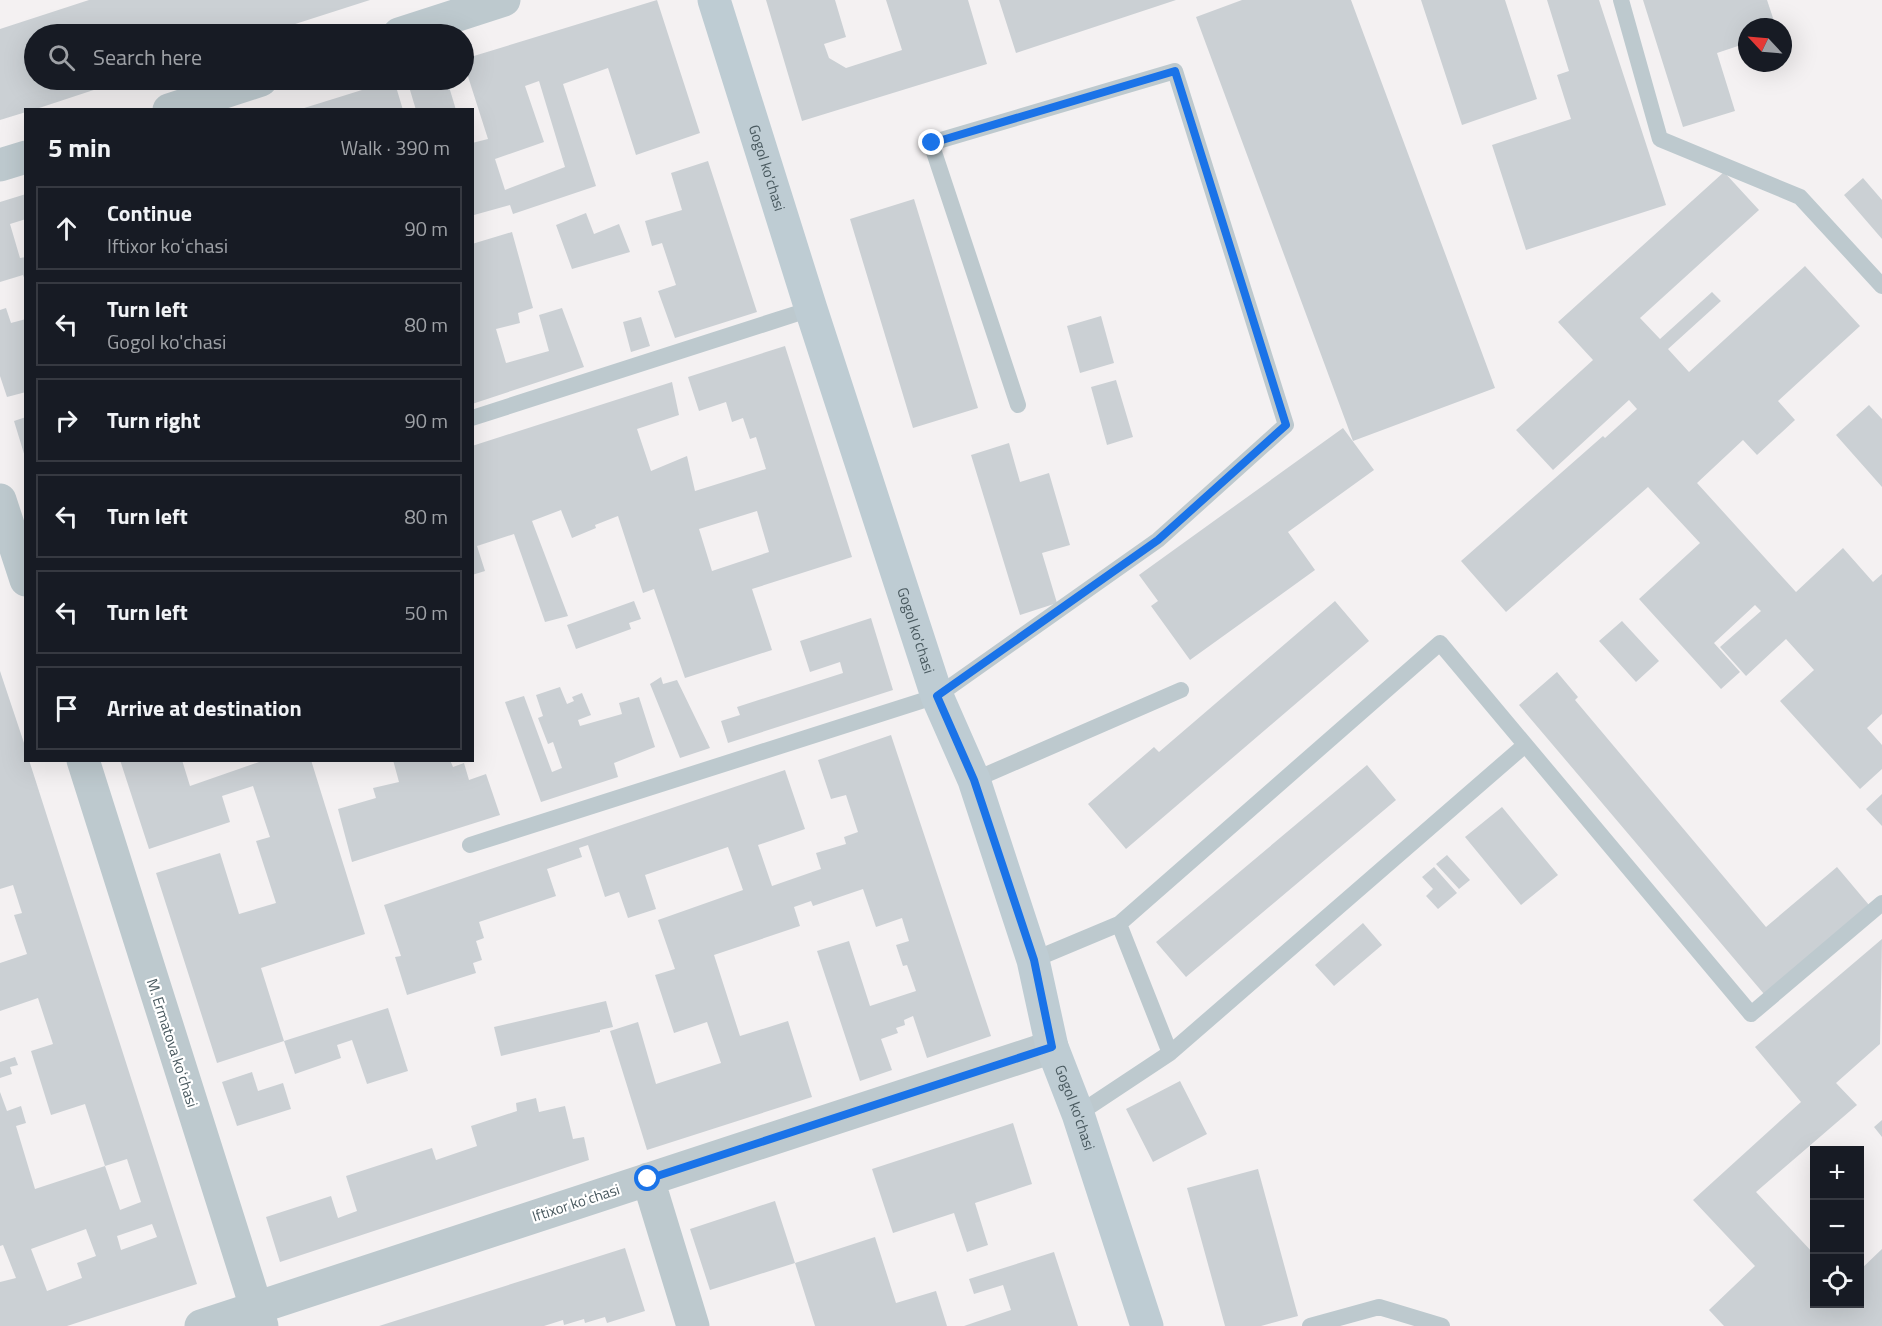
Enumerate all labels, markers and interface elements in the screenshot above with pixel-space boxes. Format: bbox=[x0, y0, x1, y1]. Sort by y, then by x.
north arrow bbox=[1738, 18, 1792, 72]
search box bbox=[24, 24, 474, 90]
text: Search here bbox=[93, 40, 202, 74]
icon: search bbox=[45, 41, 78, 74]
street label: Gogol ko'chasi bbox=[743, 122, 792, 214]
text: 5 min bbox=[48, 128, 111, 167]
route end bbox=[918, 129, 944, 155]
text: Walk · 390 m bbox=[341, 132, 450, 163]
text: Continue bbox=[107, 196, 192, 230]
icon: ahead bbox=[50, 212, 83, 245]
text: 90 m bbox=[404, 213, 448, 244]
text: Iftixor koʻchasi bbox=[107, 230, 228, 261]
text: Turn left bbox=[107, 292, 188, 326]
icon: left bbox=[50, 308, 83, 341]
text: 80 m bbox=[404, 309, 448, 340]
text: Gogol ko'chasi bbox=[107, 326, 226, 357]
text: Turn right bbox=[107, 403, 201, 437]
icon: right bbox=[50, 404, 83, 437]
text: 90 m bbox=[404, 405, 448, 436]
text: Turn left bbox=[107, 499, 188, 533]
icon: left bbox=[50, 500, 83, 533]
text: 80 m bbox=[404, 501, 448, 532]
street label: Gogol ko'chasi bbox=[891, 584, 941, 677]
text: Turn left bbox=[107, 595, 188, 629]
icon: left bbox=[50, 596, 83, 629]
text: 50 m bbox=[404, 597, 448, 628]
text: Arrive at destination bbox=[107, 691, 302, 725]
icon: arrive bbox=[50, 692, 83, 725]
street label: M. Ermatova koʻchasi bbox=[141, 975, 204, 1110]
street label: Gogol ko'chasi bbox=[1049, 1061, 1101, 1153]
map controls bbox=[1810, 1146, 1864, 1308]
button: + bbox=[1810, 1146, 1864, 1200]
route start bbox=[634, 1165, 660, 1191]
street label: Iftixor koʻchasi bbox=[529, 1178, 623, 1227]
button: − bbox=[1810, 1200, 1864, 1254]
button: locate bbox=[1810, 1254, 1864, 1308]

